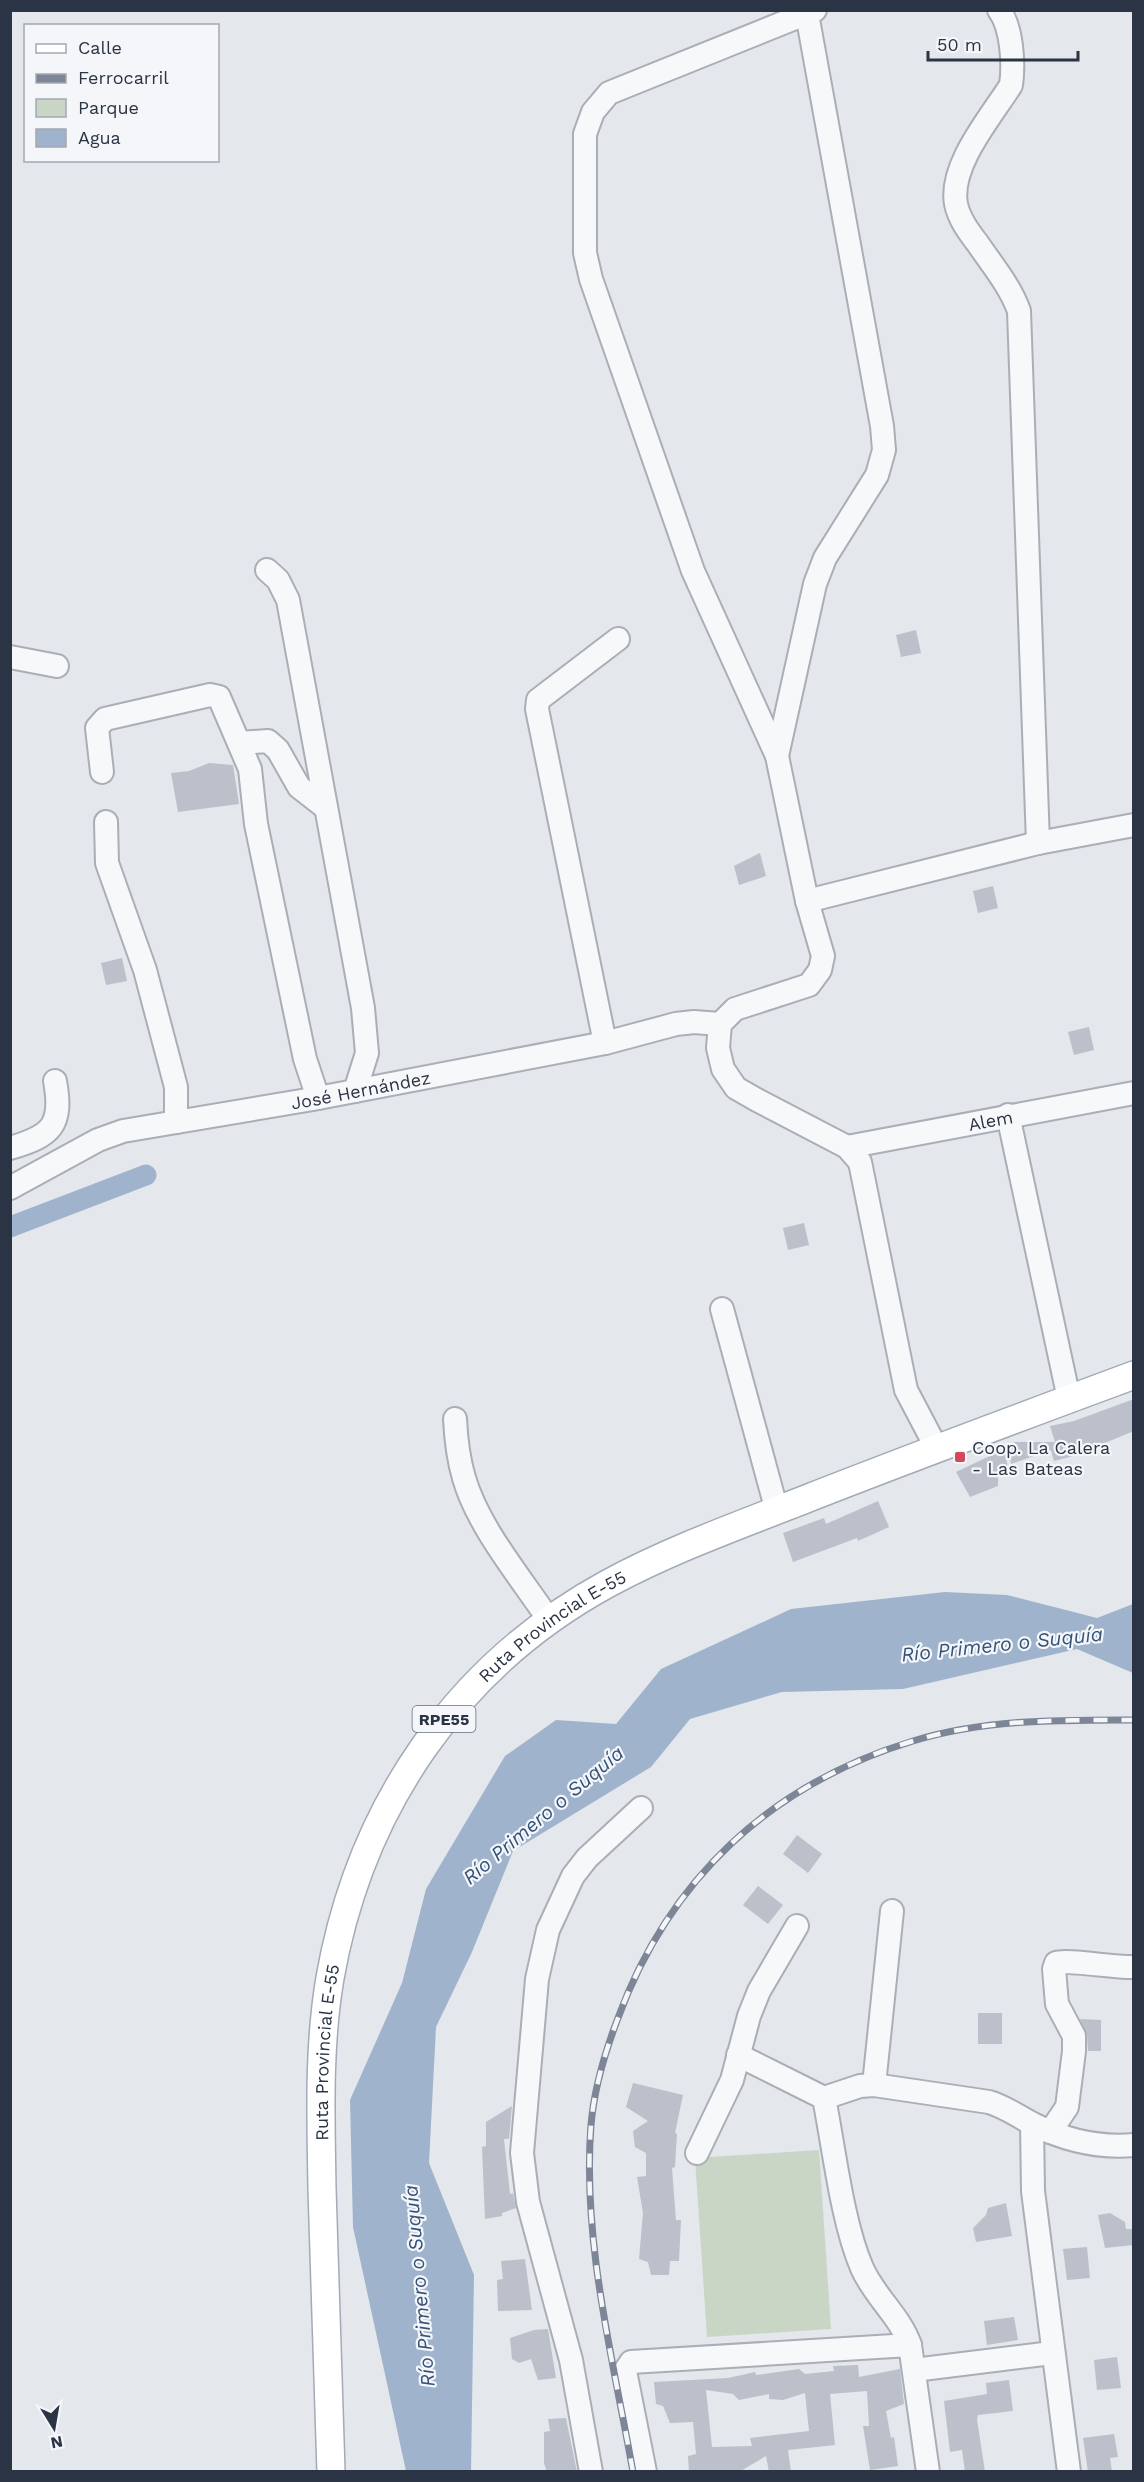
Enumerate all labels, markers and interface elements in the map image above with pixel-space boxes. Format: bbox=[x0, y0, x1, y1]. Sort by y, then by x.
legend bbox=[24, 24, 219, 162]
scale bar bbox=[928, 24, 1078, 62]
text: 50 m bbox=[937, 34, 982, 55]
text: Calle bbox=[78, 37, 122, 58]
text: Ferrocarril bbox=[78, 67, 169, 88]
text: Parque bbox=[78, 97, 139, 118]
text: Agua bbox=[78, 127, 121, 148]
street label: José Hernández bbox=[289, 1066, 432, 1113]
street label: Alem bbox=[966, 1106, 1015, 1134]
place label: Coop. La Calera - Las Bateas bbox=[972, 1437, 1110, 1479]
marker: Coop. La Calera - Las Bateas bbox=[953, 1450, 967, 1464]
street label: Ruta Provincial E-55 bbox=[474, 1566, 629, 1686]
water label: Río Primero o Suquía bbox=[900, 1621, 1104, 1667]
road number: RPE55 bbox=[412, 1706, 476, 1732]
water label: Río Primero o Suquía bbox=[458, 1741, 628, 1889]
street label: Ruta Provincial E-55 bbox=[310, 1962, 343, 2141]
water label: Río Primero o Suquía bbox=[398, 2184, 440, 2388]
north arrow bbox=[24, 2398, 84, 2458]
text: N bbox=[49, 2432, 64, 2453]

